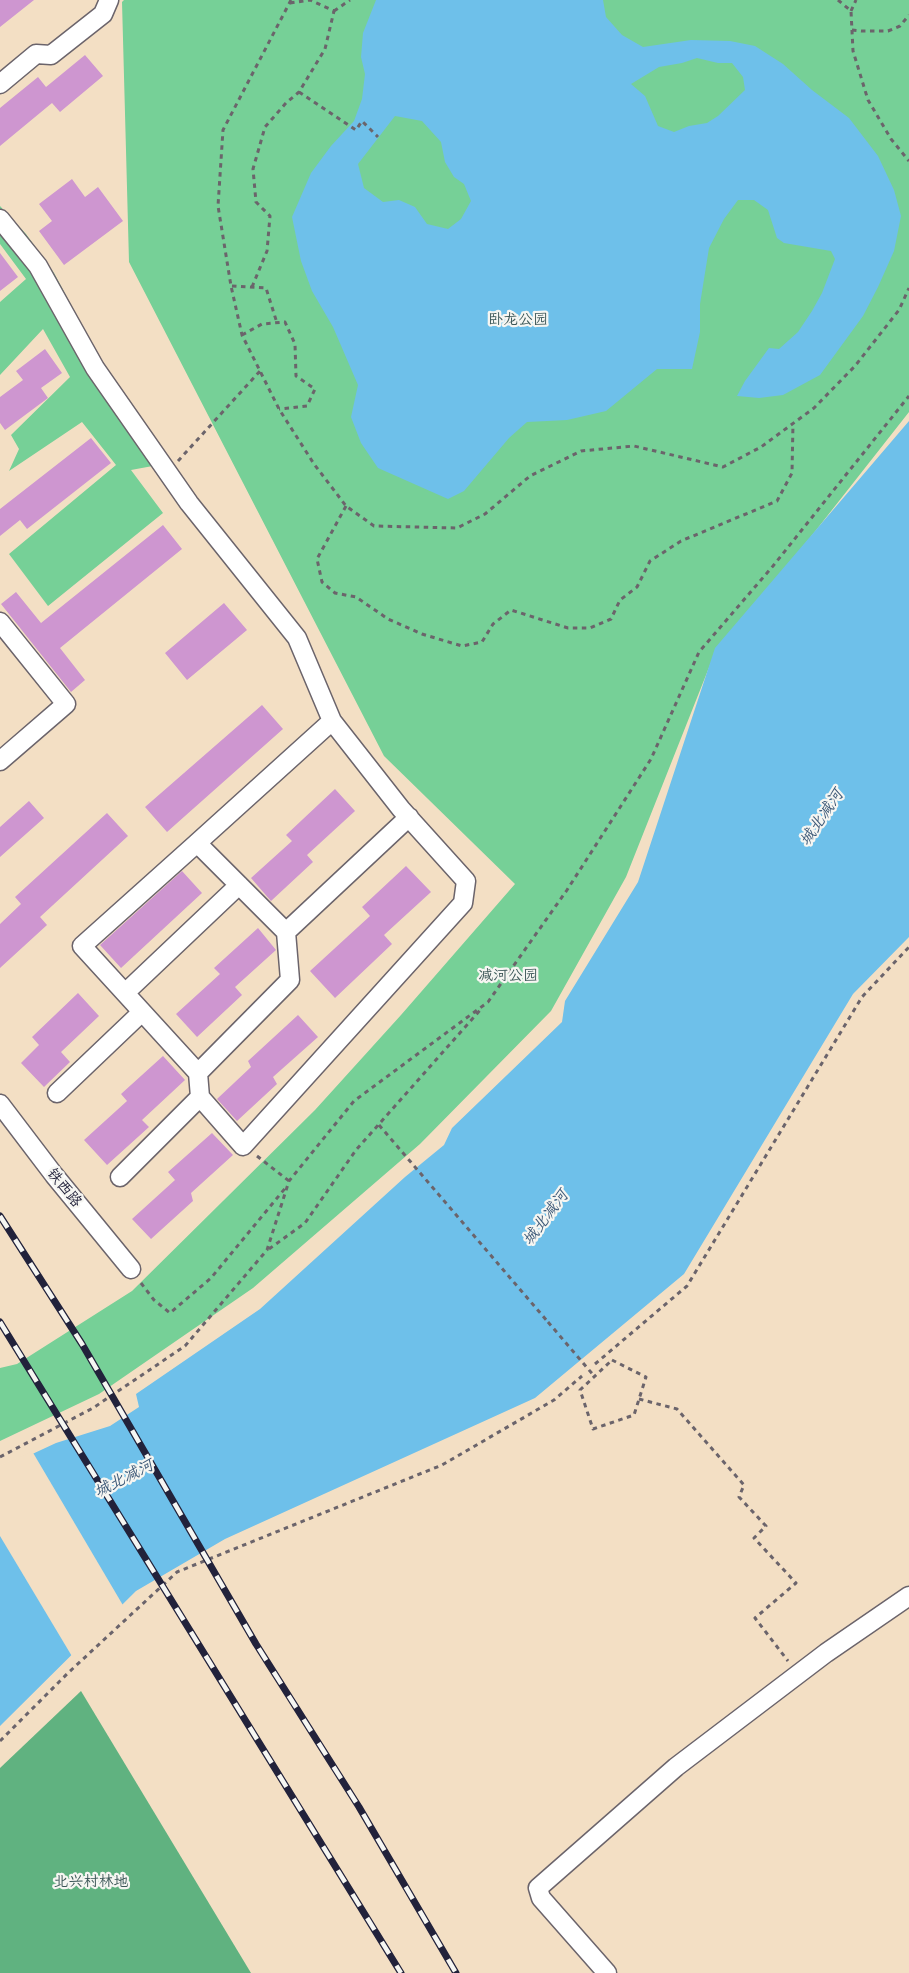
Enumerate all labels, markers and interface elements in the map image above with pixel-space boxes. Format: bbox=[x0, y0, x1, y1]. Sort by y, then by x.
park label: 卧龙公园 bbox=[488, 311, 548, 329]
water label: 城北减河 bbox=[796, 786, 848, 850]
park label: 减河公园 bbox=[478, 967, 538, 985]
street label: 铁西路 bbox=[43, 1165, 85, 1211]
water label: 城北减河 bbox=[519, 1187, 573, 1249]
water label: 城北减河 bbox=[91, 1456, 157, 1502]
park label: 北兴村林地 bbox=[54, 1873, 128, 1891]

